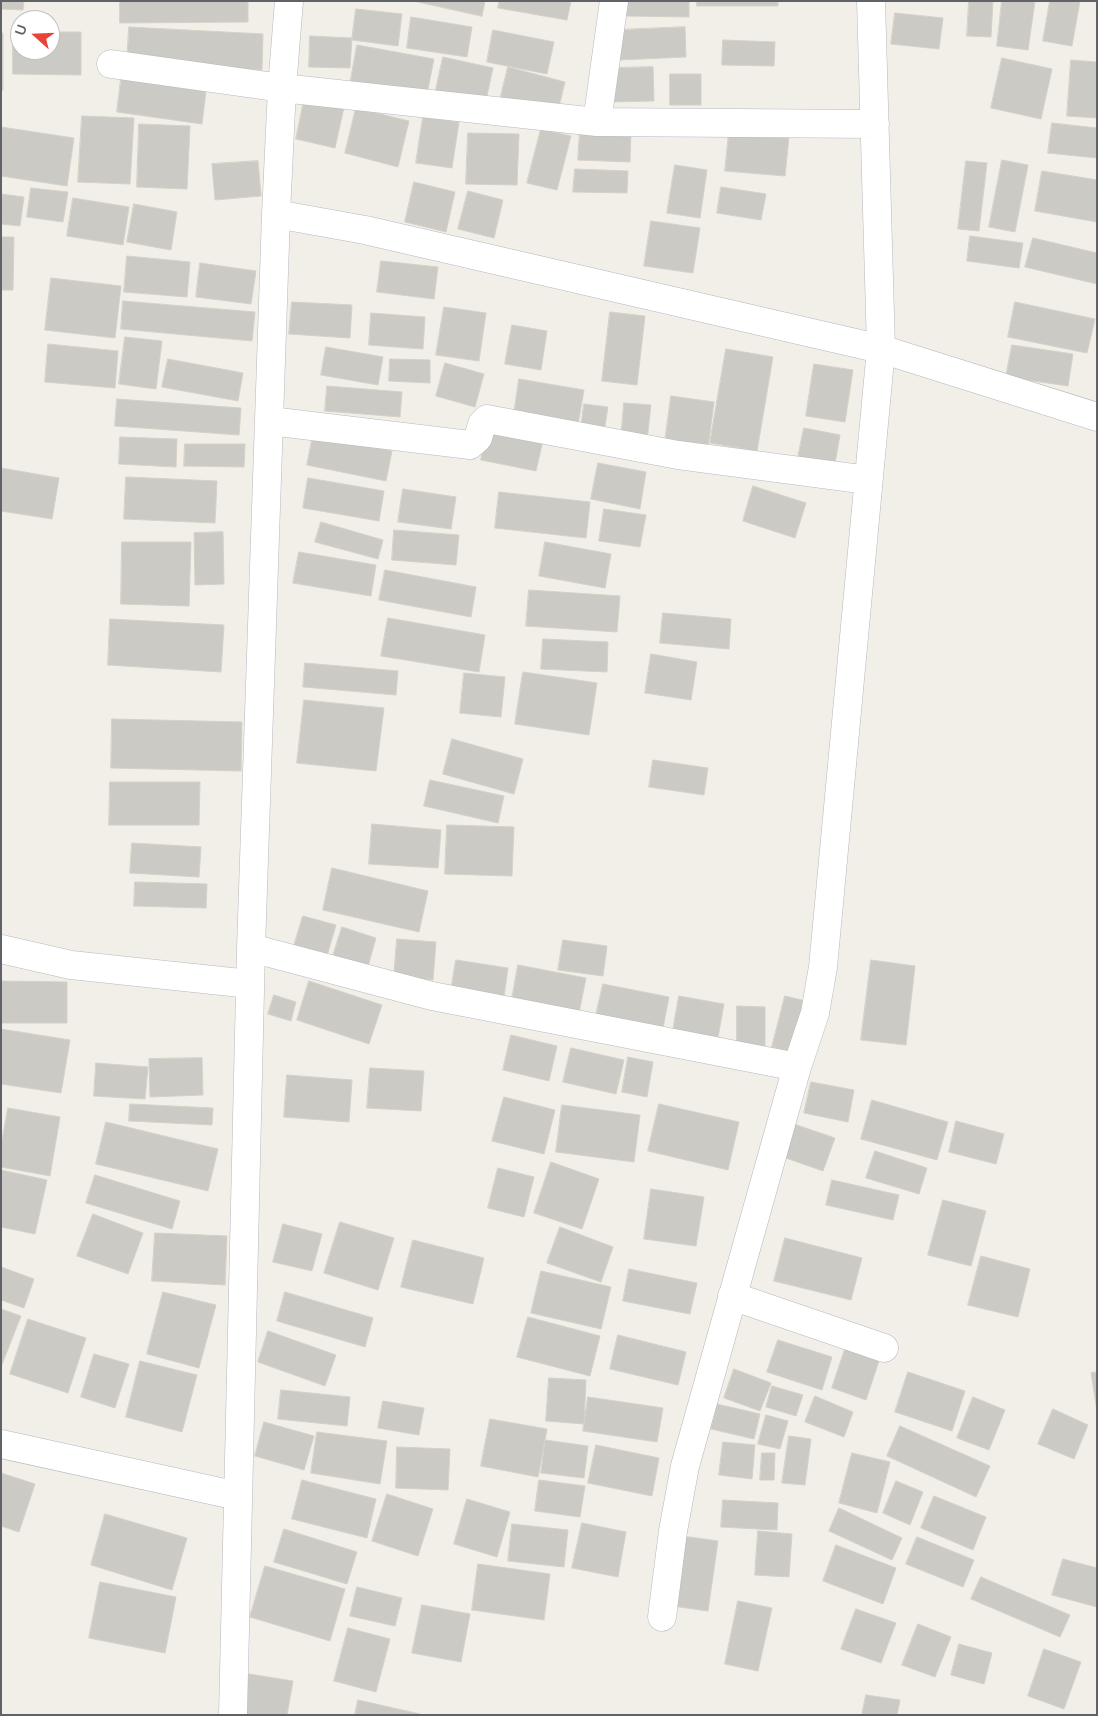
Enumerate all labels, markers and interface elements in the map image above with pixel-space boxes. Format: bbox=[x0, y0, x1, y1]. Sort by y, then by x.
north arrow bbox=[10, 10, 60, 60]
text: U bbox=[11, 22, 32, 38]

